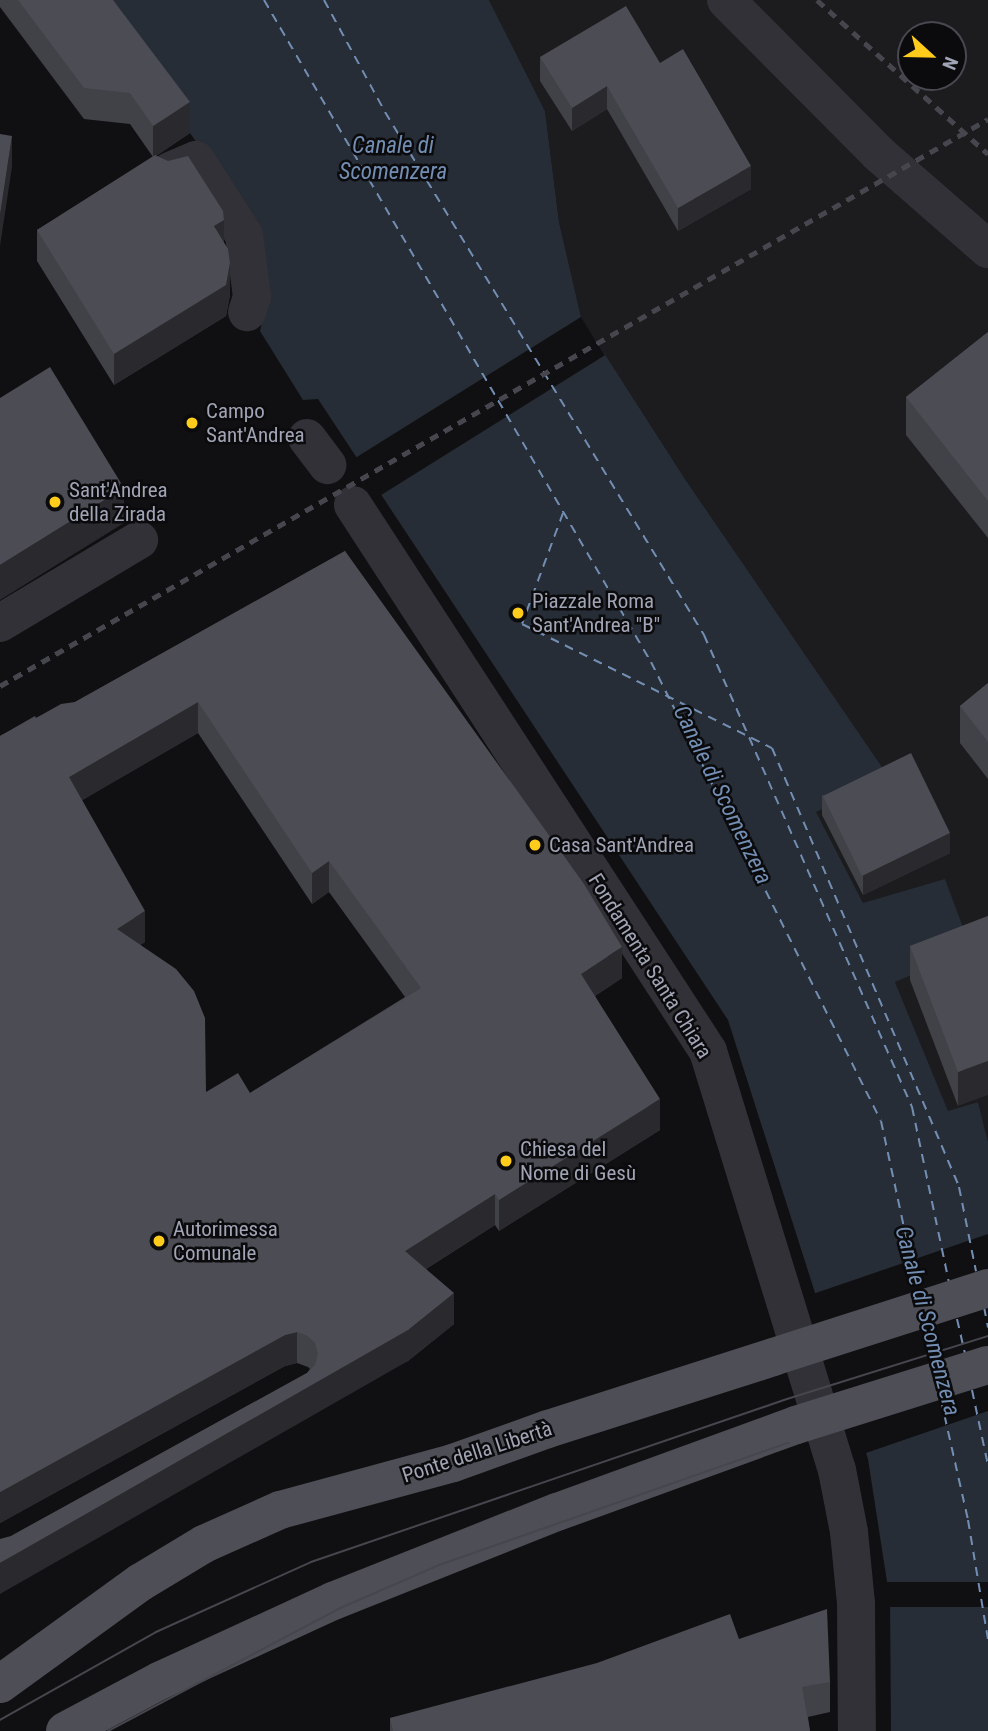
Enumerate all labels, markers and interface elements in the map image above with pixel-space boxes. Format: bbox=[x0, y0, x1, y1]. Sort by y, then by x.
north arrow bbox=[897, 21, 967, 91]
text: N bbox=[937, 54, 963, 73]
water label: Canale di Scomenzera bbox=[339, 132, 447, 186]
place label: Campo Sant'Andrea bbox=[206, 398, 305, 448]
marker: Campo Sant'Andrea bbox=[184, 415, 200, 431]
place label: Sant'Andrea della Zirada bbox=[69, 477, 168, 527]
marker: Sant'Andrea della Zirada bbox=[47, 494, 63, 510]
place label: Piazzale Roma Sant'Andrea "B" bbox=[532, 588, 660, 638]
marker: Piazzale Roma Sant'Andrea "B" bbox=[510, 605, 526, 621]
water label: Canale di Scomenzera bbox=[667, 701, 777, 889]
place label: Casa Sant'Andrea bbox=[549, 832, 694, 858]
marker: Casa Sant'Andrea bbox=[527, 837, 543, 853]
street label: Fondamenta Santa Chiara bbox=[583, 869, 717, 1063]
place label: Chiesa del Nome di Gesù bbox=[520, 1136, 636, 1186]
marker: Chiesa del Nome di Gesù bbox=[498, 1153, 514, 1169]
place label: Autorimessa Comunale bbox=[173, 1216, 278, 1266]
water label: Canale di Scomenzera bbox=[888, 1223, 966, 1419]
marker: Autorimessa Comunale bbox=[151, 1233, 167, 1249]
street label: Ponte della Libertà bbox=[399, 1416, 555, 1488]

